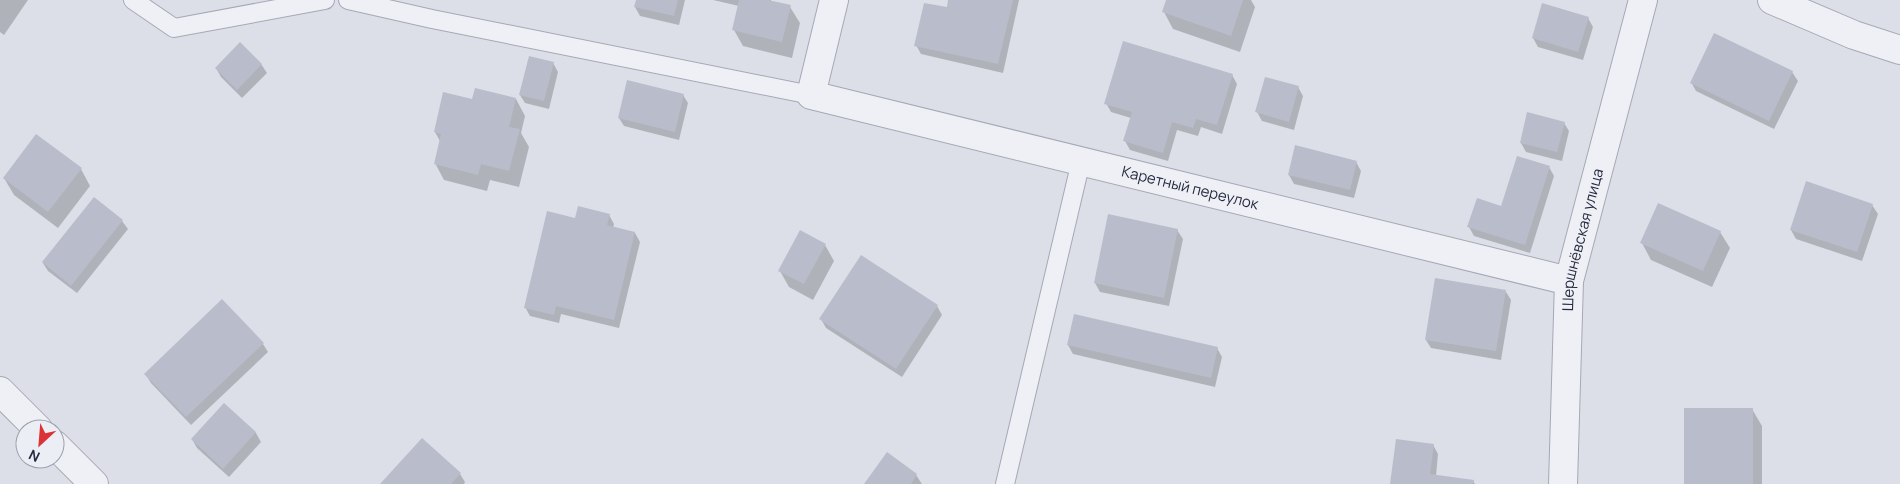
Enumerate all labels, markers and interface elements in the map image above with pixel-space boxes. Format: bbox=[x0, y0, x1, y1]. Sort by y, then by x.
street label: Каретный переулок bbox=[1119, 161, 1261, 215]
street label: Шершнёвская улица bbox=[1557, 166, 1608, 311]
north arrow bbox=[15, 419, 65, 469]
text: N bbox=[25, 445, 43, 467]

